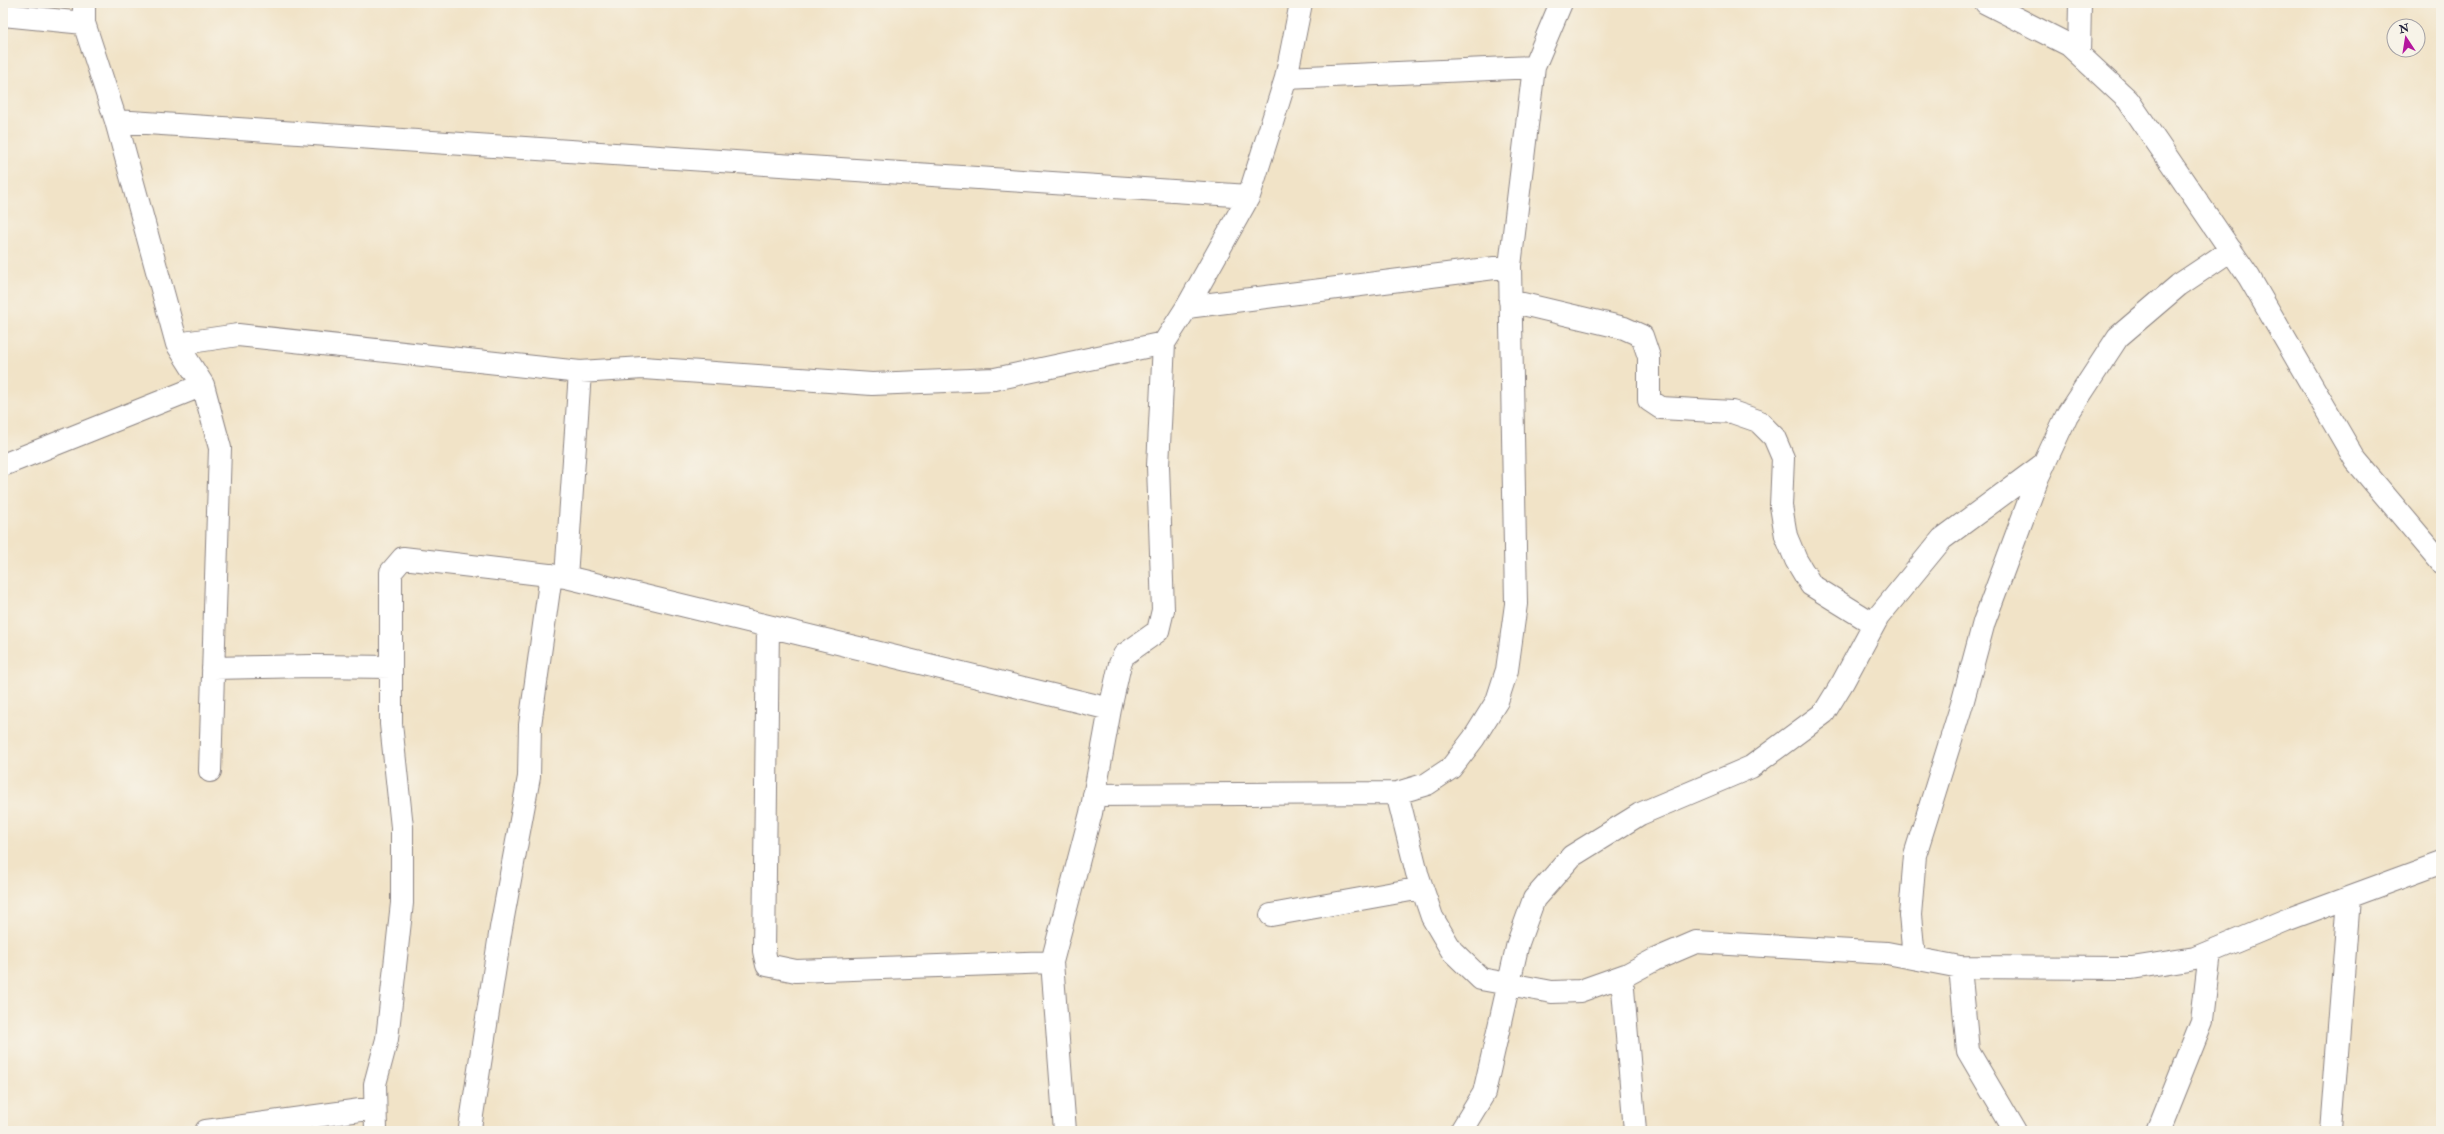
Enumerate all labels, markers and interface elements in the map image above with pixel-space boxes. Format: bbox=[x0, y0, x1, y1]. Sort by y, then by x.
north arrow bbox=[2386, 18, 2426, 58]
text: N bbox=[2397, 21, 2411, 36]

